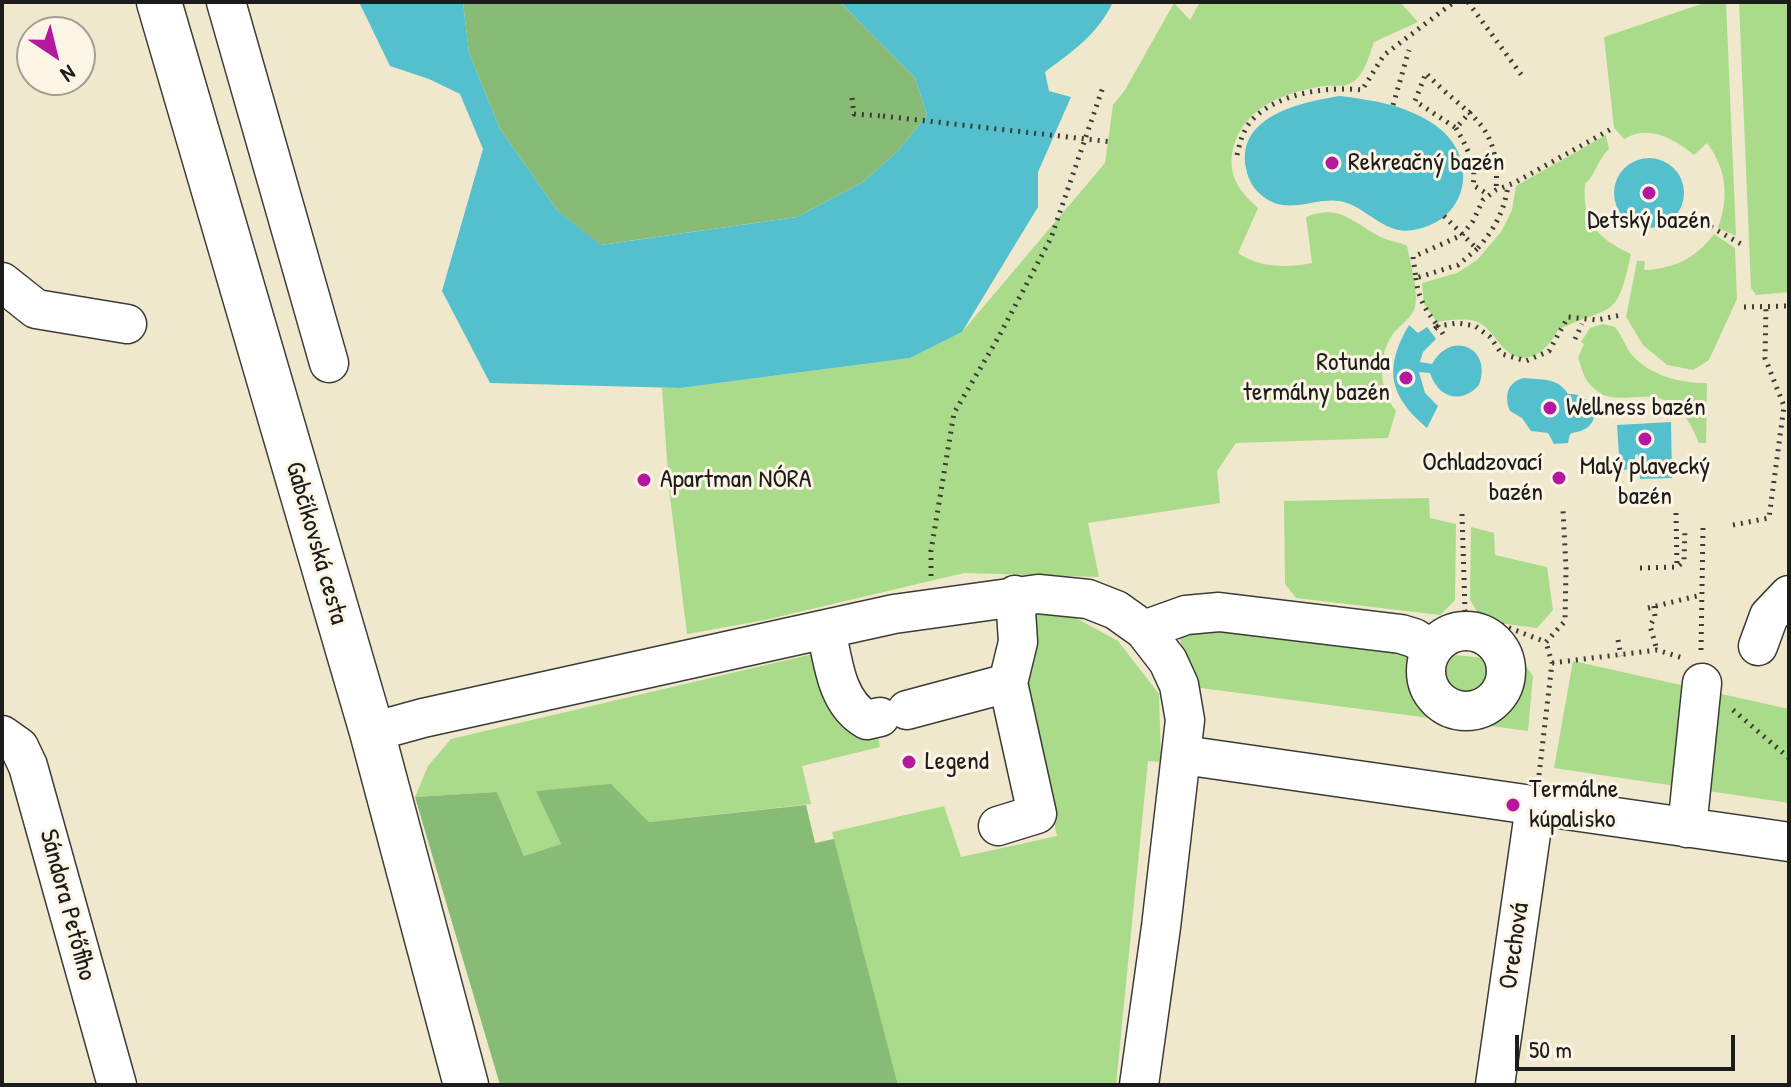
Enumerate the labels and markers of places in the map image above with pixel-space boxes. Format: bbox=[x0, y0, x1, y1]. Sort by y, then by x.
place label: Rekreačný bazén bbox=[1348, 147, 1504, 179]
marker: Rekreačný bazén bbox=[1323, 154, 1341, 172]
marker: Detský bazén bbox=[1640, 184, 1658, 202]
place label: Detský bazén bbox=[1587, 205, 1711, 237]
place label: Rotunda termálny bazén bbox=[1243, 347, 1390, 408]
marker: Rotunda termálny bazén bbox=[1397, 369, 1415, 387]
place label: Wellness bazén bbox=[1566, 392, 1706, 424]
marker: Wellness bazén bbox=[1541, 399, 1559, 417]
marker: Malý plavecký bazén bbox=[1636, 430, 1654, 448]
place label: Ochladzovací bazén bbox=[1422, 447, 1543, 508]
place label: Malý plavecký bazén bbox=[1580, 451, 1710, 512]
place label: Apartman NÓRA bbox=[660, 464, 811, 496]
marker: Ochladzovací bazén bbox=[1550, 469, 1568, 487]
marker: Apartman NÓRA bbox=[635, 471, 653, 489]
place label: Legend bbox=[925, 746, 989, 778]
marker: Legend bbox=[900, 753, 918, 771]
place label: Termálne kúpalisko bbox=[1529, 774, 1618, 836]
marker: Termálne kúpalisko bbox=[1504, 796, 1522, 814]

